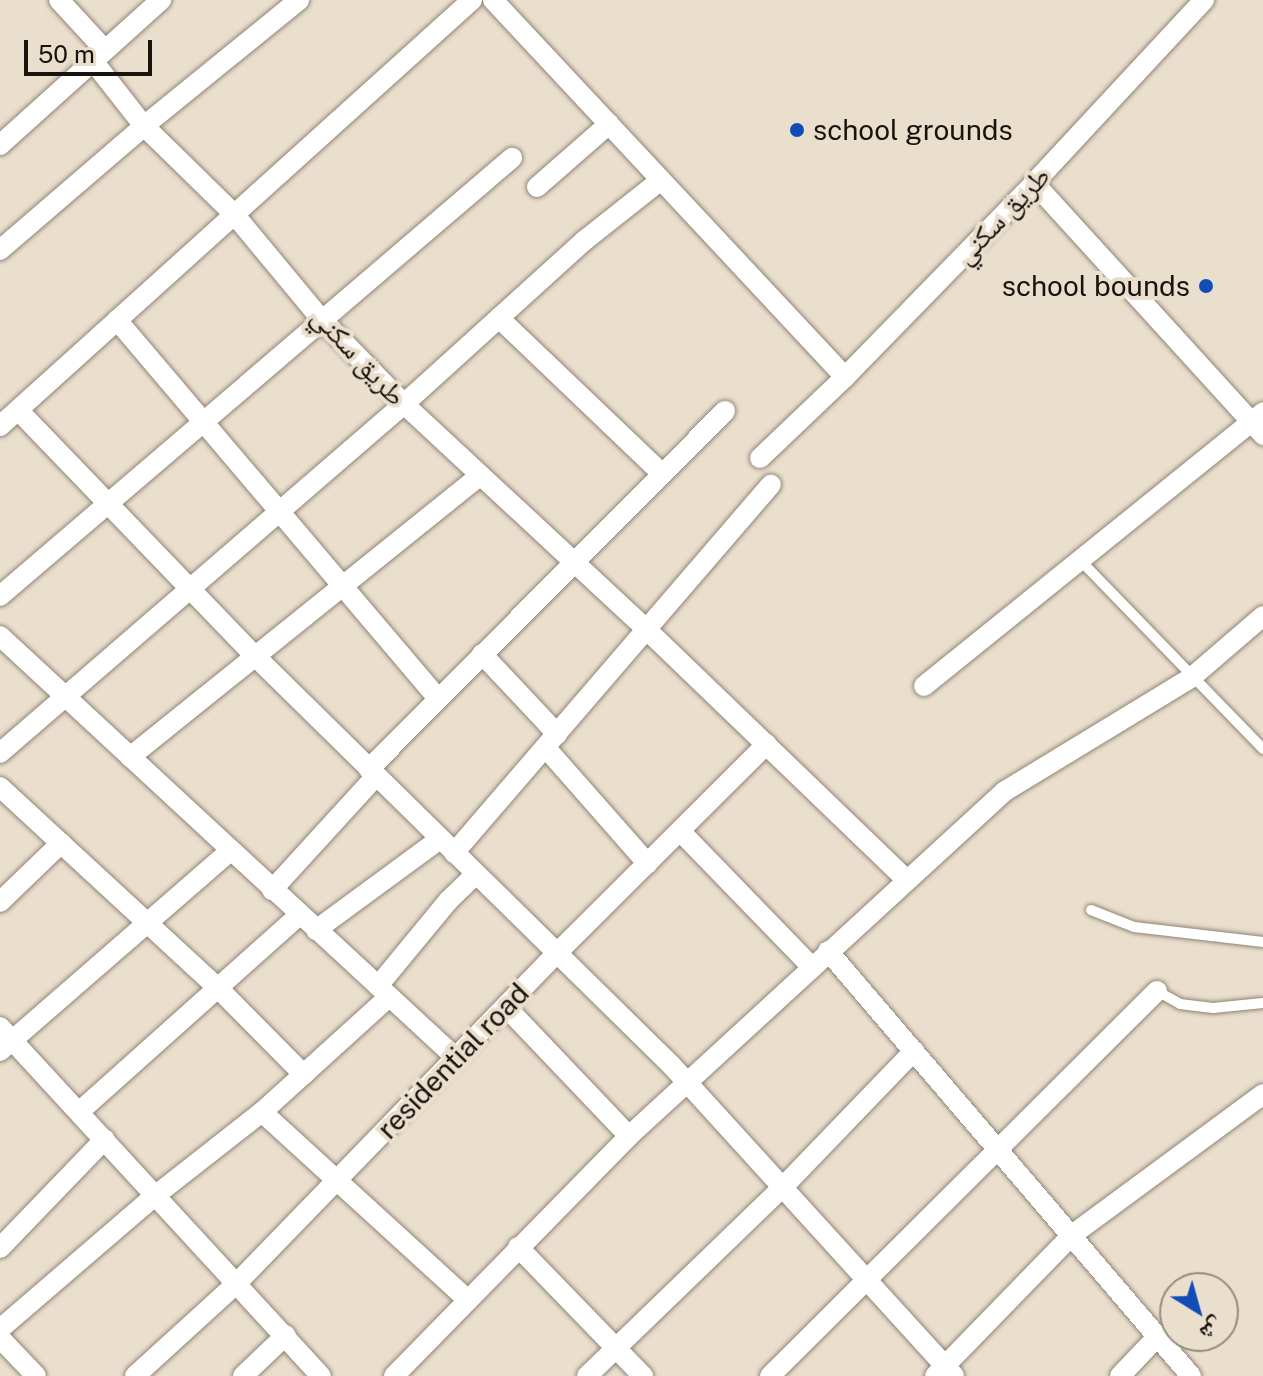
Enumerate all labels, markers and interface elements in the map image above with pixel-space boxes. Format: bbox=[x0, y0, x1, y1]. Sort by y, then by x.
scale bar bbox=[28, 24, 156, 74]
text: 50 m bbox=[38, 40, 95, 68]
place label: school grounds bbox=[813, 113, 1013, 147]
marker: school grounds bbox=[788, 121, 806, 139]
street label: طريق سكني bbox=[947, 159, 1057, 271]
place label: school bounds bbox=[1002, 269, 1190, 303]
marker: school bounds bbox=[1197, 277, 1215, 295]
street label: طريق سكني bbox=[305, 300, 413, 412]
street label: residential road bbox=[370, 976, 536, 1146]
north arrow bbox=[1159, 1272, 1239, 1352]
text: ش bbox=[1195, 1312, 1229, 1347]

